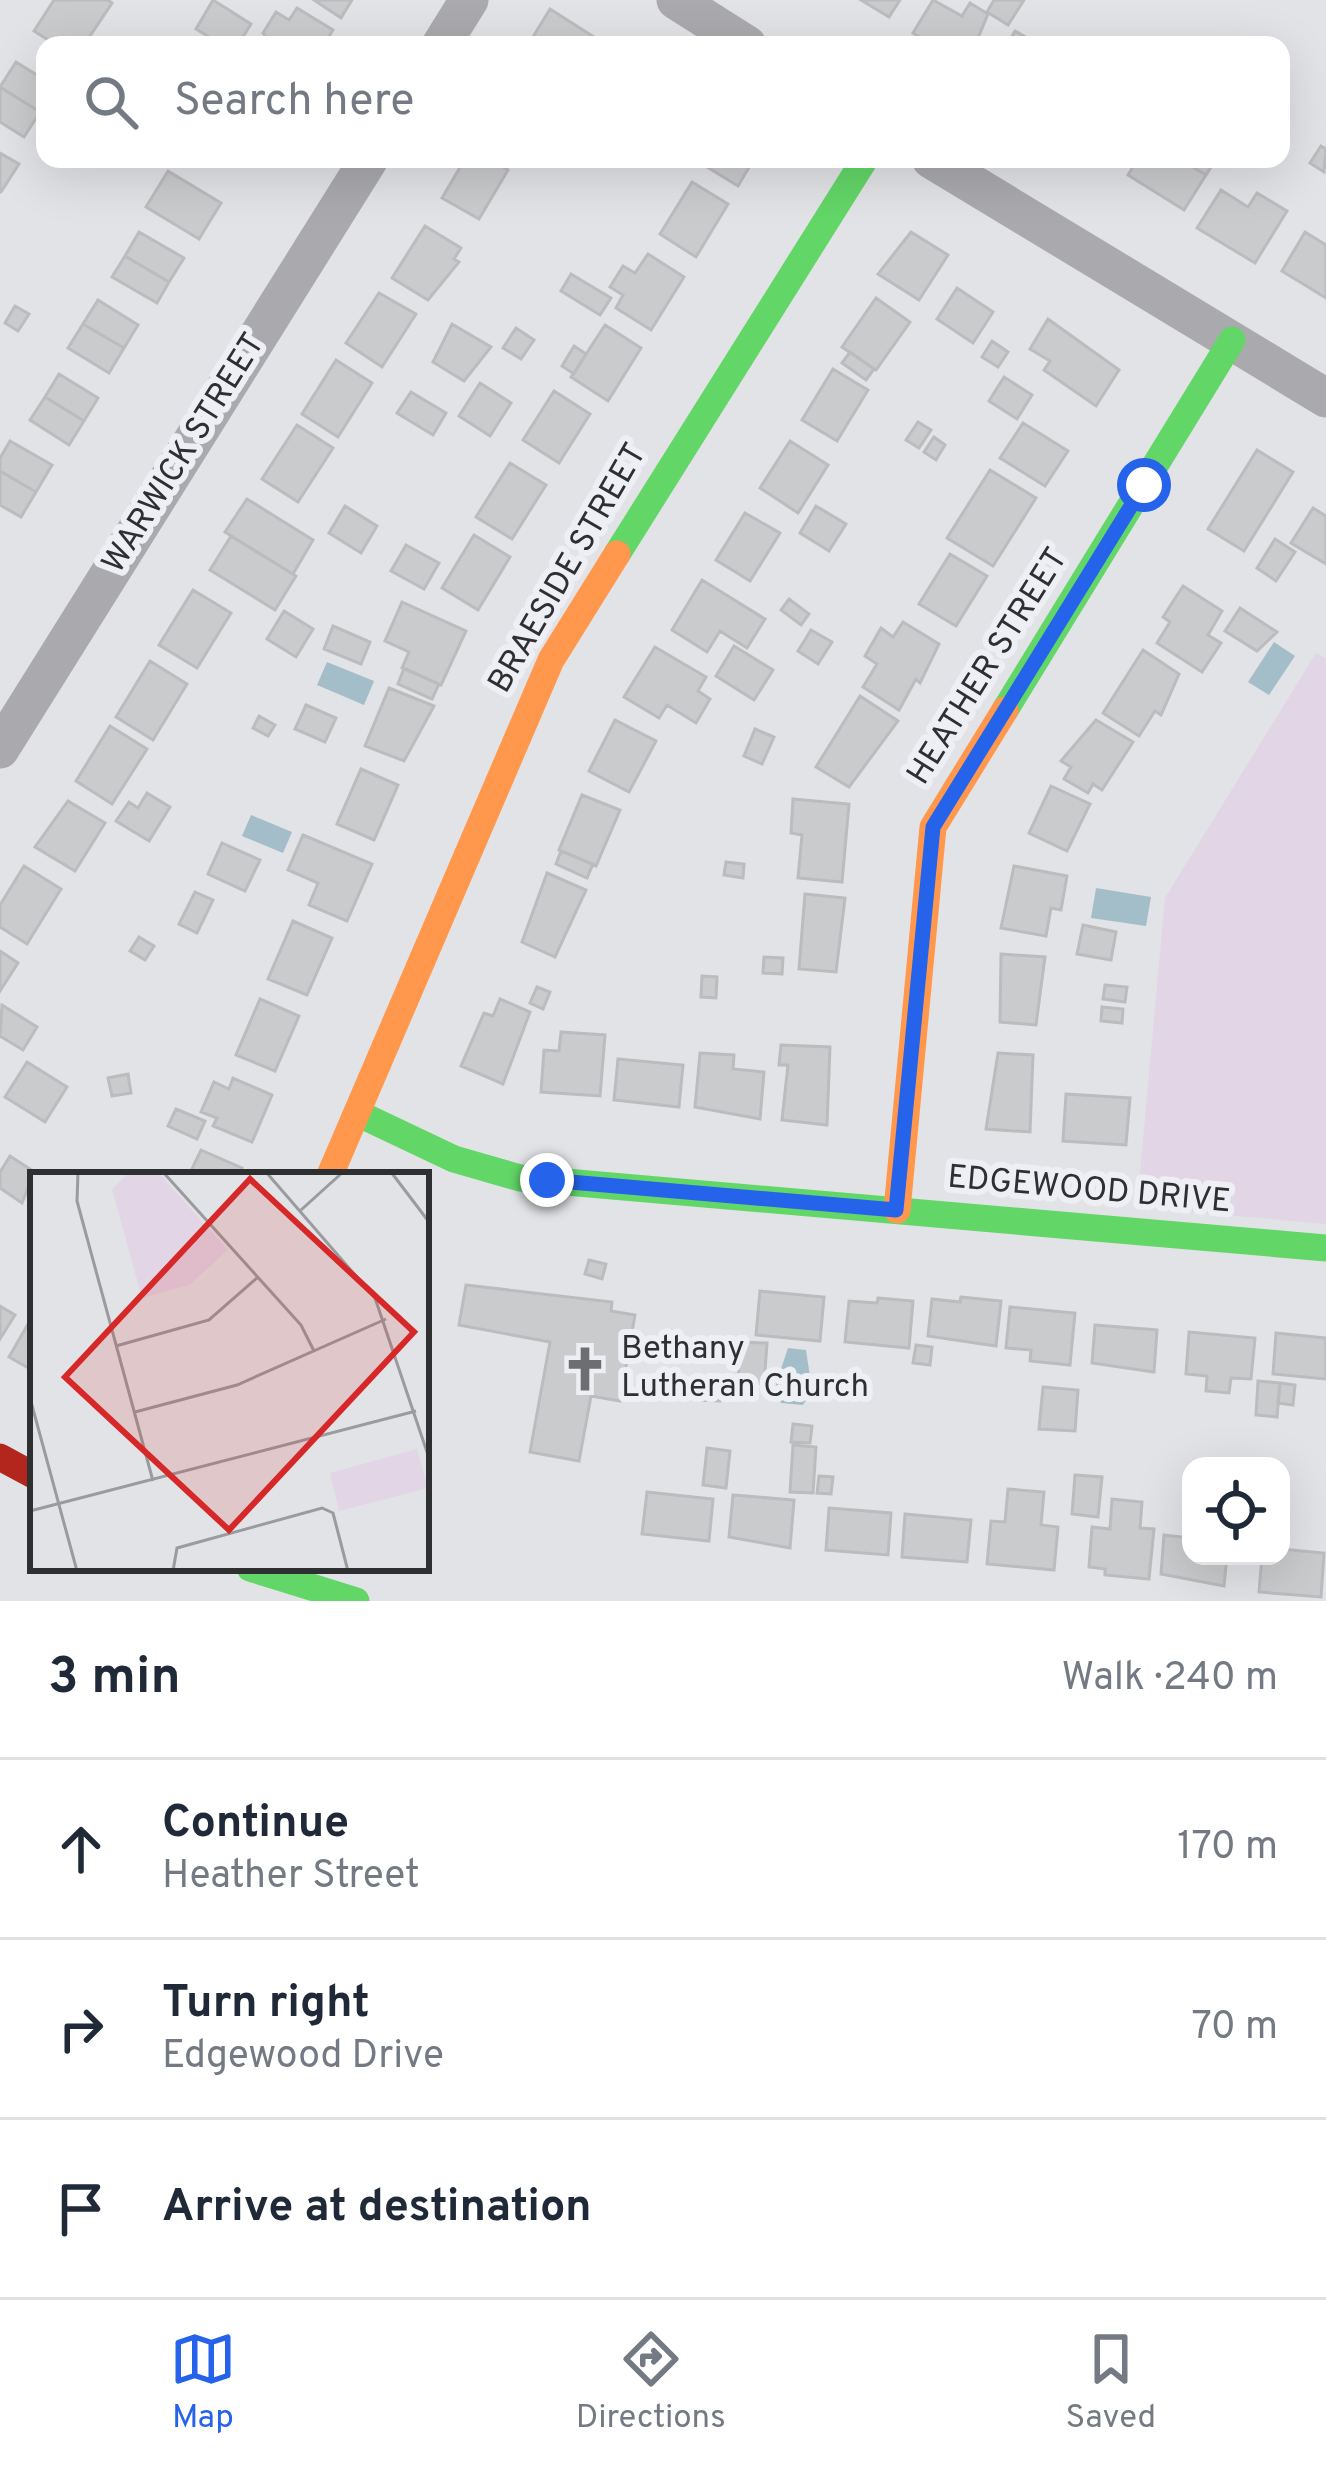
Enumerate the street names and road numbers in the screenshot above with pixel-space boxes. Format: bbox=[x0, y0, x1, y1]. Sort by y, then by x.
street label: WARWICK STREET bbox=[94, 326, 276, 582]
street label: BRAESIDE STREET bbox=[480, 437, 658, 701]
street label: HEATHER STREET bbox=[899, 541, 1079, 793]
street label: EDGEWOOD DRIVE bbox=[945, 1158, 1233, 1224]

